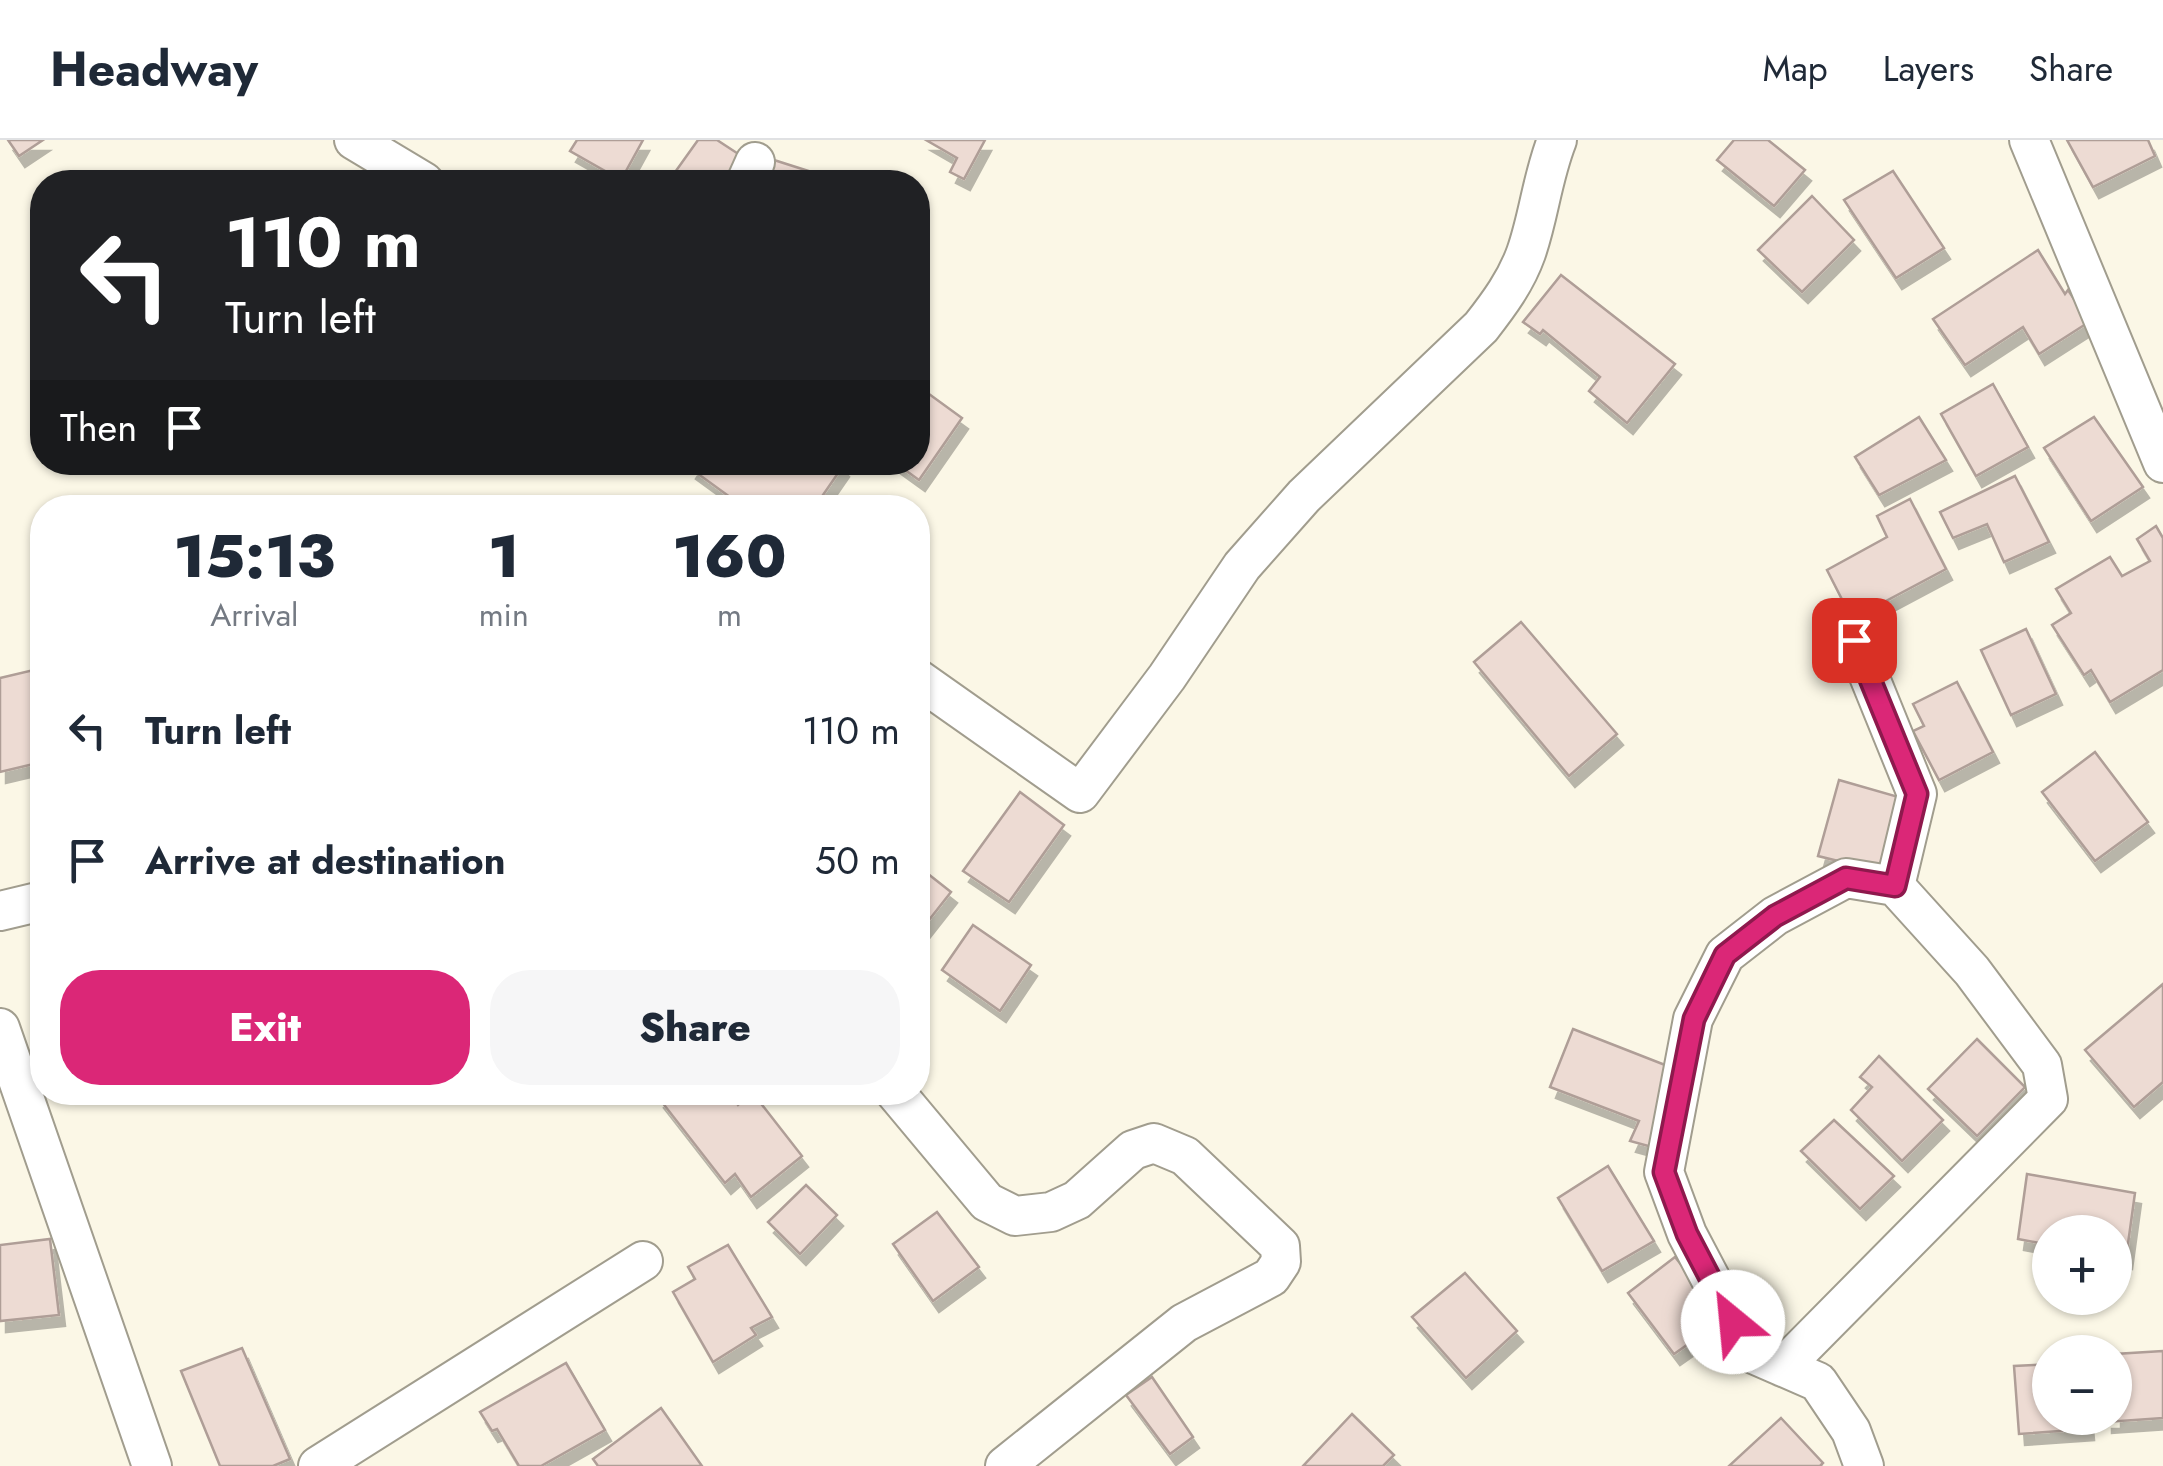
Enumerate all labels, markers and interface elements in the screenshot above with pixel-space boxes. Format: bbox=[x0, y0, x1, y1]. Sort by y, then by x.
text: Headway bbox=[50, 35, 258, 104]
text: Map bbox=[1763, 44, 1828, 94]
text: Layers bbox=[1883, 44, 1974, 94]
text: Share bbox=[2029, 44, 2113, 94]
text: 110 m bbox=[225, 192, 421, 293]
icon: left bbox=[60, 210, 190, 340]
text: Turn left bbox=[225, 285, 376, 350]
text: Then bbox=[60, 400, 137, 455]
icon: arrive bbox=[157, 400, 212, 455]
text: 15:13 bbox=[173, 513, 335, 600]
text: 1 bbox=[488, 513, 520, 600]
text: 160 bbox=[672, 513, 787, 600]
text: Arrival bbox=[210, 592, 298, 638]
text: min bbox=[479, 592, 529, 638]
text: m bbox=[717, 592, 742, 638]
pin bbox=[1812, 598, 1897, 683]
icon: arrive bbox=[1827, 613, 1882, 668]
icon: left bbox=[60, 703, 115, 758]
text: Turn left bbox=[145, 703, 291, 758]
text: 110 m bbox=[802, 703, 900, 758]
icon: arrive bbox=[60, 833, 115, 888]
text: Arrive at destination bbox=[145, 833, 506, 888]
text: 50 m bbox=[815, 833, 900, 888]
button: Exit bbox=[60, 970, 470, 1085]
button: Share bbox=[490, 970, 900, 1085]
map controls bbox=[2032, 1215, 2132, 1435]
button: + bbox=[2032, 1215, 2132, 1315]
position arrow bbox=[1681, 1270, 1785, 1374]
button: − bbox=[2032, 1335, 2132, 1435]

